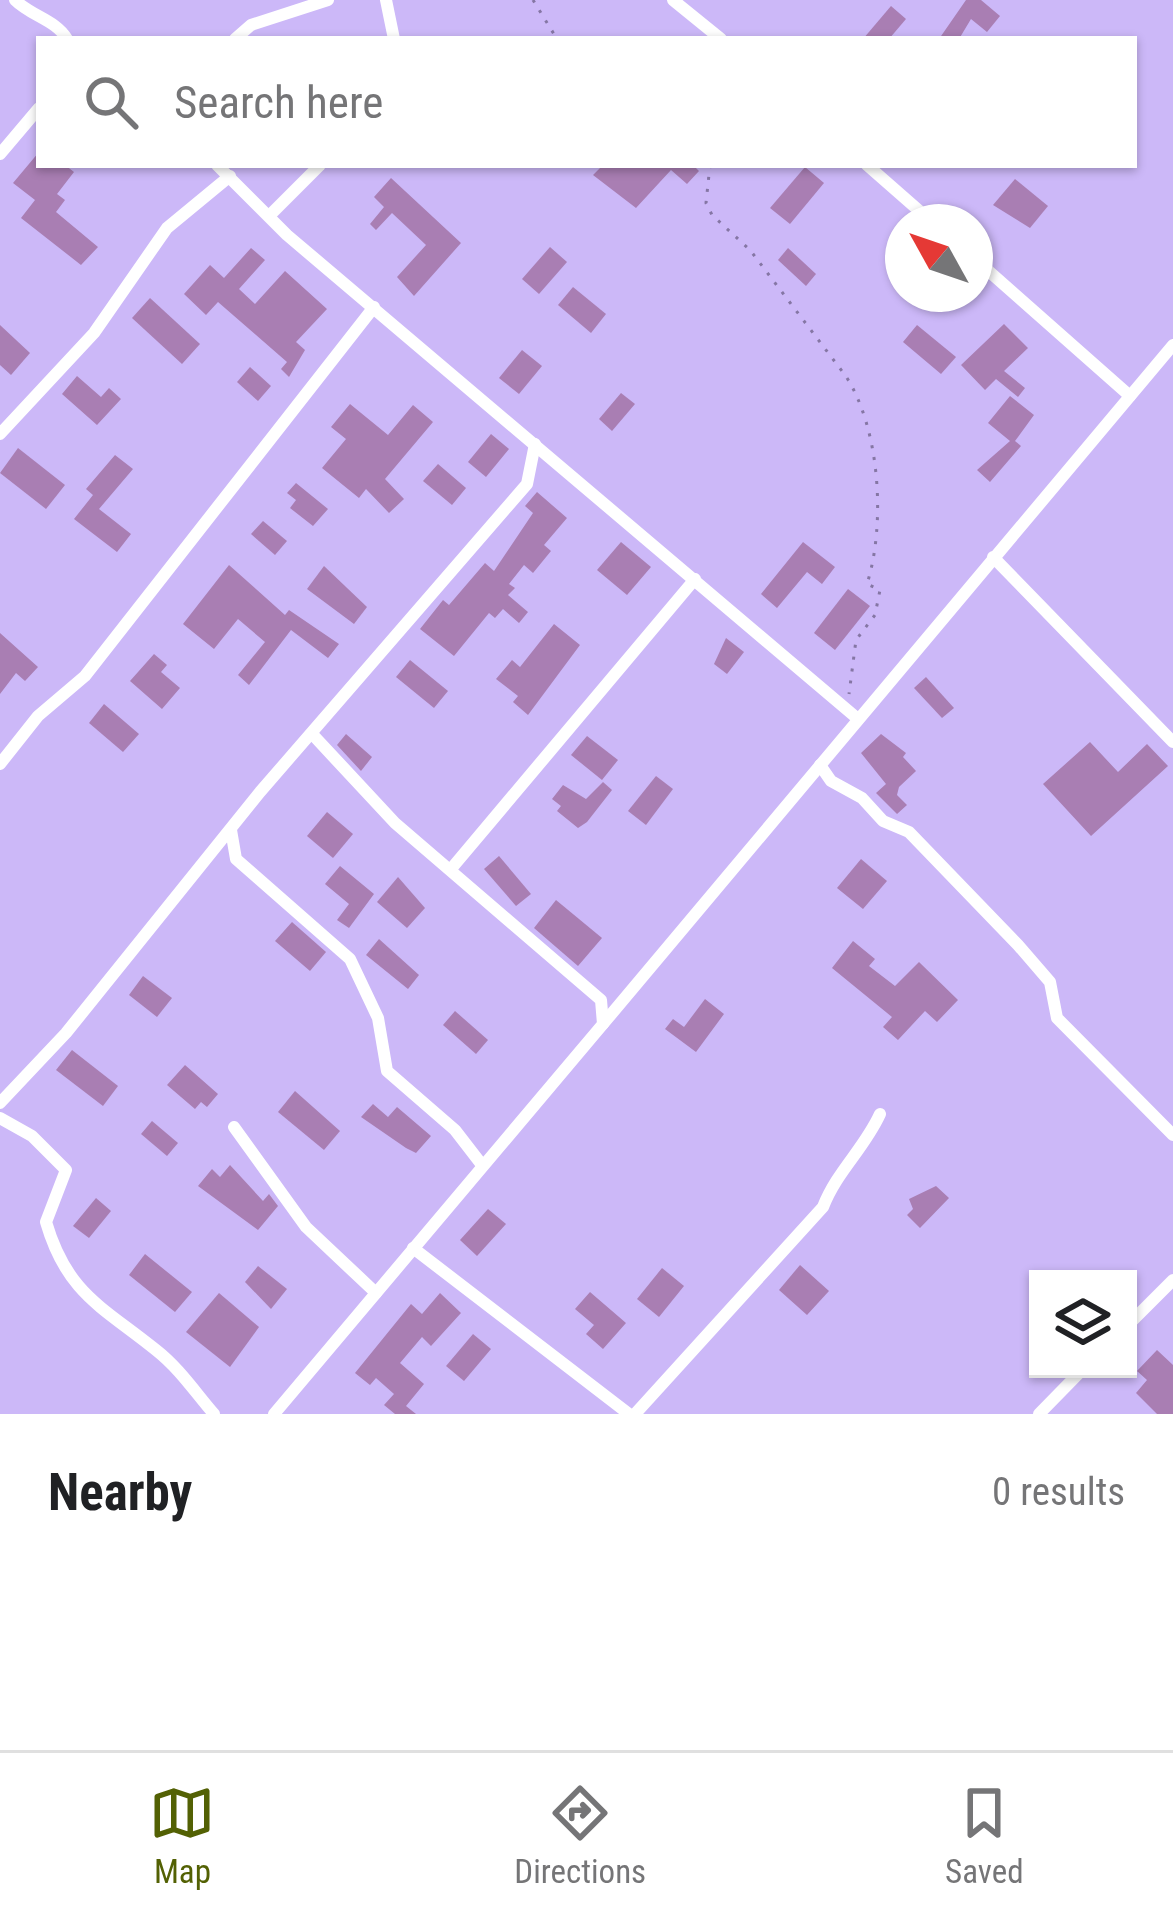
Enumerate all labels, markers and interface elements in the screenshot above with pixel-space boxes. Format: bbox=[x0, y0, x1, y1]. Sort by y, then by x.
search box bbox=[36, 36, 1137, 168]
icon: search bbox=[78, 69, 144, 135]
text: Search here bbox=[174, 76, 383, 129]
north arrow bbox=[885, 204, 993, 312]
map controls bbox=[1029, 1270, 1137, 1378]
button: layers bbox=[1029, 1270, 1137, 1378]
text: Nearby bbox=[48, 1463, 192, 1522]
text: 0 results bbox=[992, 1469, 1125, 1515]
tab: Map bbox=[149, 1780, 215, 1891]
tab: Directions bbox=[514, 1780, 646, 1891]
tab: Saved bbox=[945, 1780, 1024, 1891]

